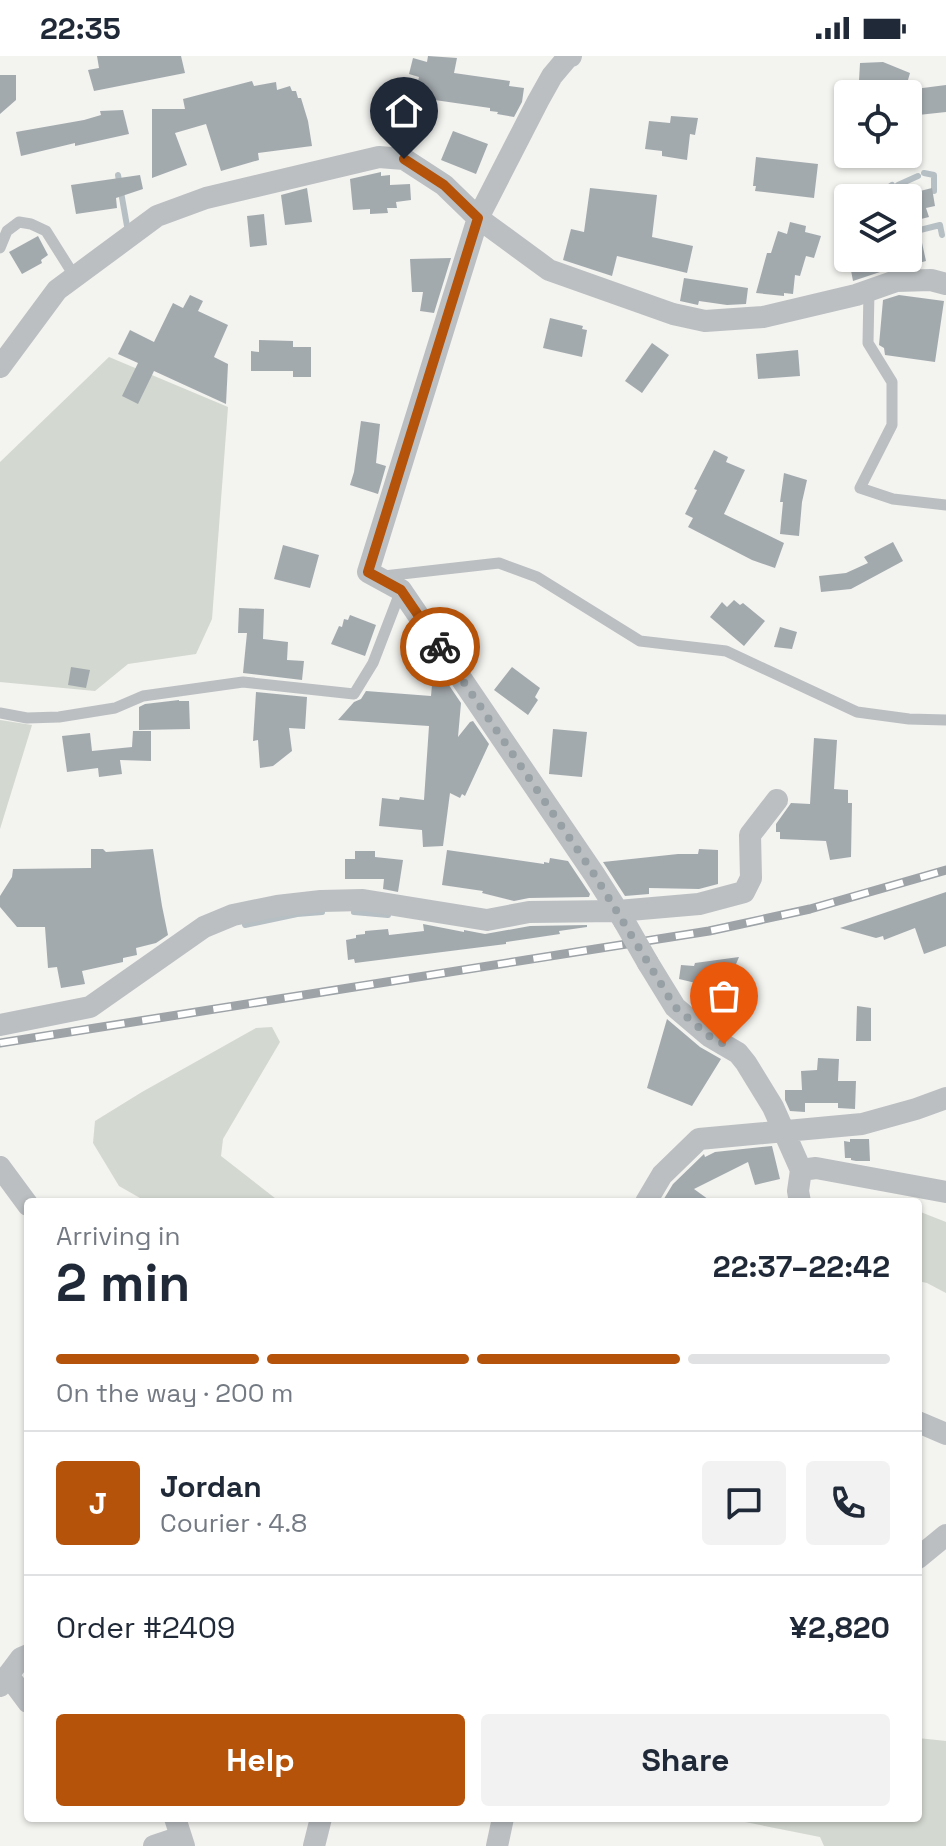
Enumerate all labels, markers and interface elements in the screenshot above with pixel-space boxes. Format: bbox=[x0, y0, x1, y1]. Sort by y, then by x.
text: 22:35 bbox=[40, 9, 121, 48]
pin bbox=[370, 77, 438, 159]
map controls bbox=[834, 80, 922, 272]
button: locate bbox=[834, 80, 922, 168]
icon: home bbox=[382, 89, 426, 133]
button: layers bbox=[834, 184, 922, 272]
courier bbox=[400, 607, 480, 687]
icon: bike bbox=[418, 625, 462, 669]
pin bbox=[690, 962, 758, 1044]
icon: bag bbox=[702, 974, 746, 1018]
text: Arriving in bbox=[56, 1219, 180, 1253]
text: 22:37–22:42 bbox=[713, 1247, 890, 1286]
text: 2 min bbox=[56, 1250, 190, 1316]
text: On the way · 200 m bbox=[56, 1376, 293, 1410]
button: chat bbox=[702, 1461, 786, 1545]
button: phone bbox=[806, 1461, 890, 1545]
text: Jordan bbox=[160, 1467, 262, 1506]
text: J bbox=[89, 1484, 107, 1523]
text: Courier · 4.8 bbox=[160, 1506, 307, 1540]
text: Order #2409 bbox=[56, 1608, 235, 1647]
text: ¥2,820 bbox=[790, 1608, 890, 1647]
button: Help bbox=[56, 1714, 465, 1806]
button: Share bbox=[481, 1714, 890, 1806]

